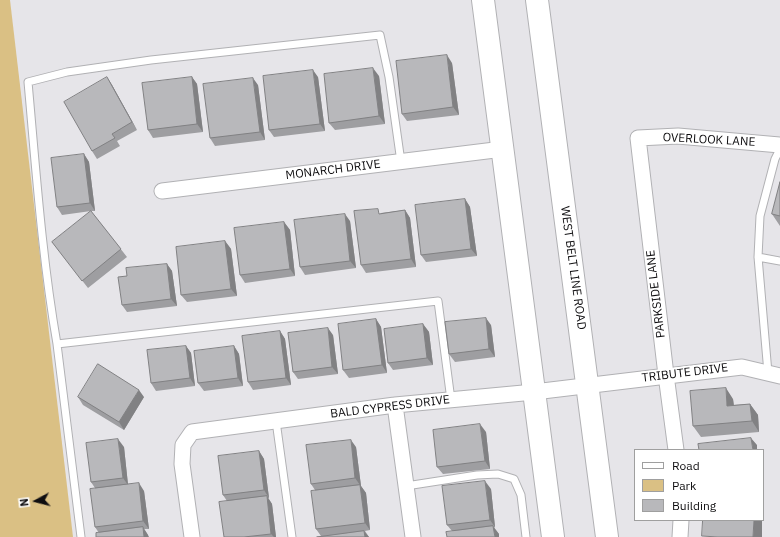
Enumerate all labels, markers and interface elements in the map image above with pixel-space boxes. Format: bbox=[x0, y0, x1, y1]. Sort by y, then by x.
street label: OVERLOOK LANE bbox=[662, 130, 756, 150]
street label: MONARCH DRIVE bbox=[285, 157, 381, 183]
street label: WEST BELT LINE ROAD bbox=[557, 205, 589, 331]
street label: PARKSIDE LANE bbox=[643, 249, 669, 339]
street label: TRIBUTE DRIVE bbox=[641, 361, 729, 385]
street label: BALD CYPRESS DRIVE bbox=[329, 393, 451, 421]
legend bbox=[634, 449, 764, 521]
text: Road bbox=[672, 458, 700, 473]
text: Park bbox=[672, 478, 696, 493]
north arrow bbox=[16, 481, 56, 521]
text: N bbox=[17, 498, 32, 507]
text: Building bbox=[672, 498, 716, 513]

